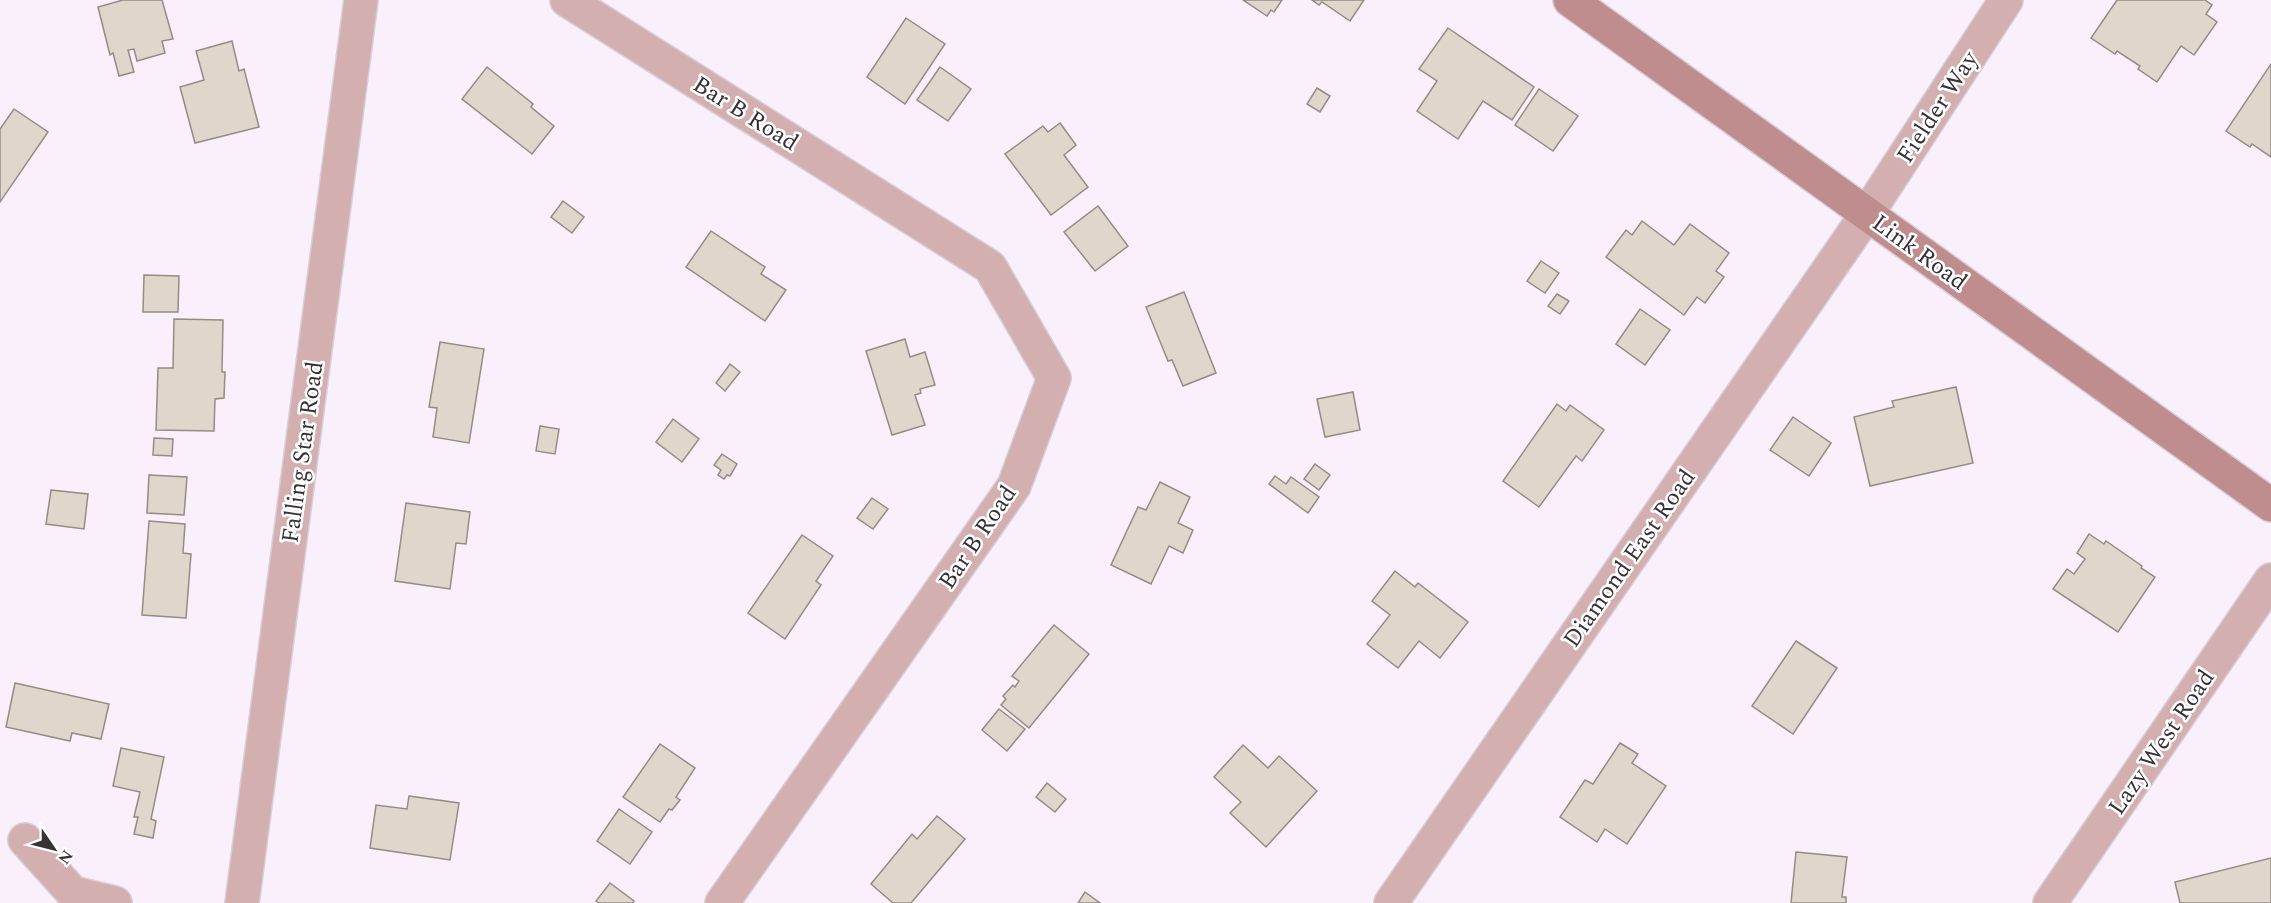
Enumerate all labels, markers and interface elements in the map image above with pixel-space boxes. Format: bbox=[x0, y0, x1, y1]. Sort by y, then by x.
street label: Fielder Way bbox=[1888, 43, 1988, 171]
street label: Bar B Road bbox=[685, 67, 805, 161]
street label: Link Road bbox=[1864, 206, 1975, 300]
street label: Falling Star Road bbox=[272, 359, 334, 545]
street label: Diamond East Road bbox=[1555, 462, 1705, 655]
street label: Bar B Road bbox=[930, 478, 1026, 597]
street label: Lazy West Road bbox=[2100, 662, 2224, 823]
north arrow bbox=[24, 819, 84, 879]
text: N bbox=[52, 845, 79, 869]

